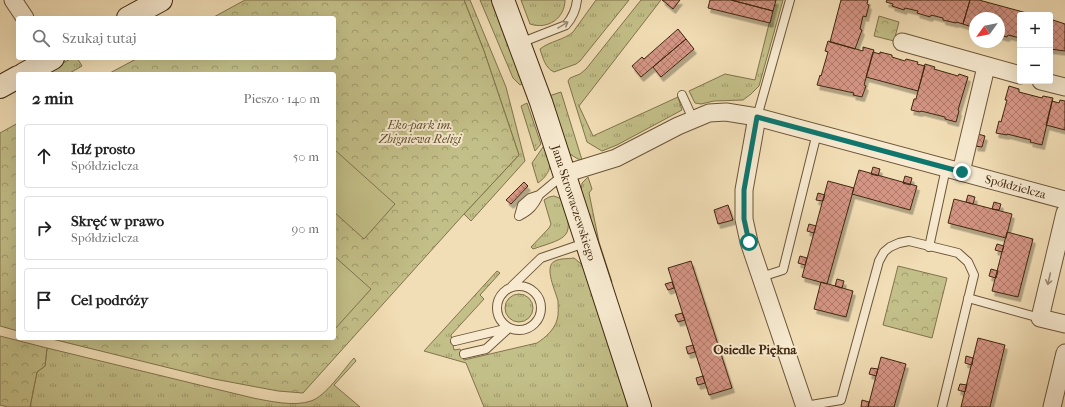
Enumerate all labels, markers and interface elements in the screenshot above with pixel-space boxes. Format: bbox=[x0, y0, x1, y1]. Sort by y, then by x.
north arrow bbox=[969, 12, 1005, 48]
map controls bbox=[1017, 12, 1053, 84]
button: + bbox=[1017, 12, 1053, 48]
search box bbox=[16, 16, 336, 60]
one-way arrow bbox=[557, 20, 569, 28]
icon: search bbox=[30, 27, 52, 49]
text: Szukaj tutaj bbox=[62, 29, 136, 47]
button: − bbox=[1017, 48, 1053, 84]
text: 2 min bbox=[32, 88, 73, 108]
text: Pieszo · 140 m bbox=[244, 91, 320, 106]
park label: Eko-park im. Zbigniewa Religi bbox=[378, 118, 463, 146]
text: Idź prosto bbox=[71, 140, 135, 158]
street label: Jana Skrowaczewskiego bbox=[548, 143, 599, 262]
icon: ahead bbox=[33, 145, 55, 167]
text: 50 m bbox=[293, 149, 319, 164]
text: Spółdzielcza bbox=[71, 158, 139, 173]
route end bbox=[953, 163, 971, 181]
street label: Spółdzielcza bbox=[984, 172, 1048, 202]
text: Skręć w prawo bbox=[71, 212, 164, 230]
icon: right bbox=[33, 217, 55, 239]
text: 90 m bbox=[291, 221, 319, 236]
text: Spółdzielcza bbox=[71, 230, 139, 245]
route start bbox=[740, 233, 758, 251]
one-way arrow bbox=[1045, 272, 1053, 285]
icon: arrive bbox=[33, 289, 55, 311]
text: Cel podróży bbox=[71, 291, 148, 309]
district label: Osiedle Piękna bbox=[713, 342, 798, 358]

